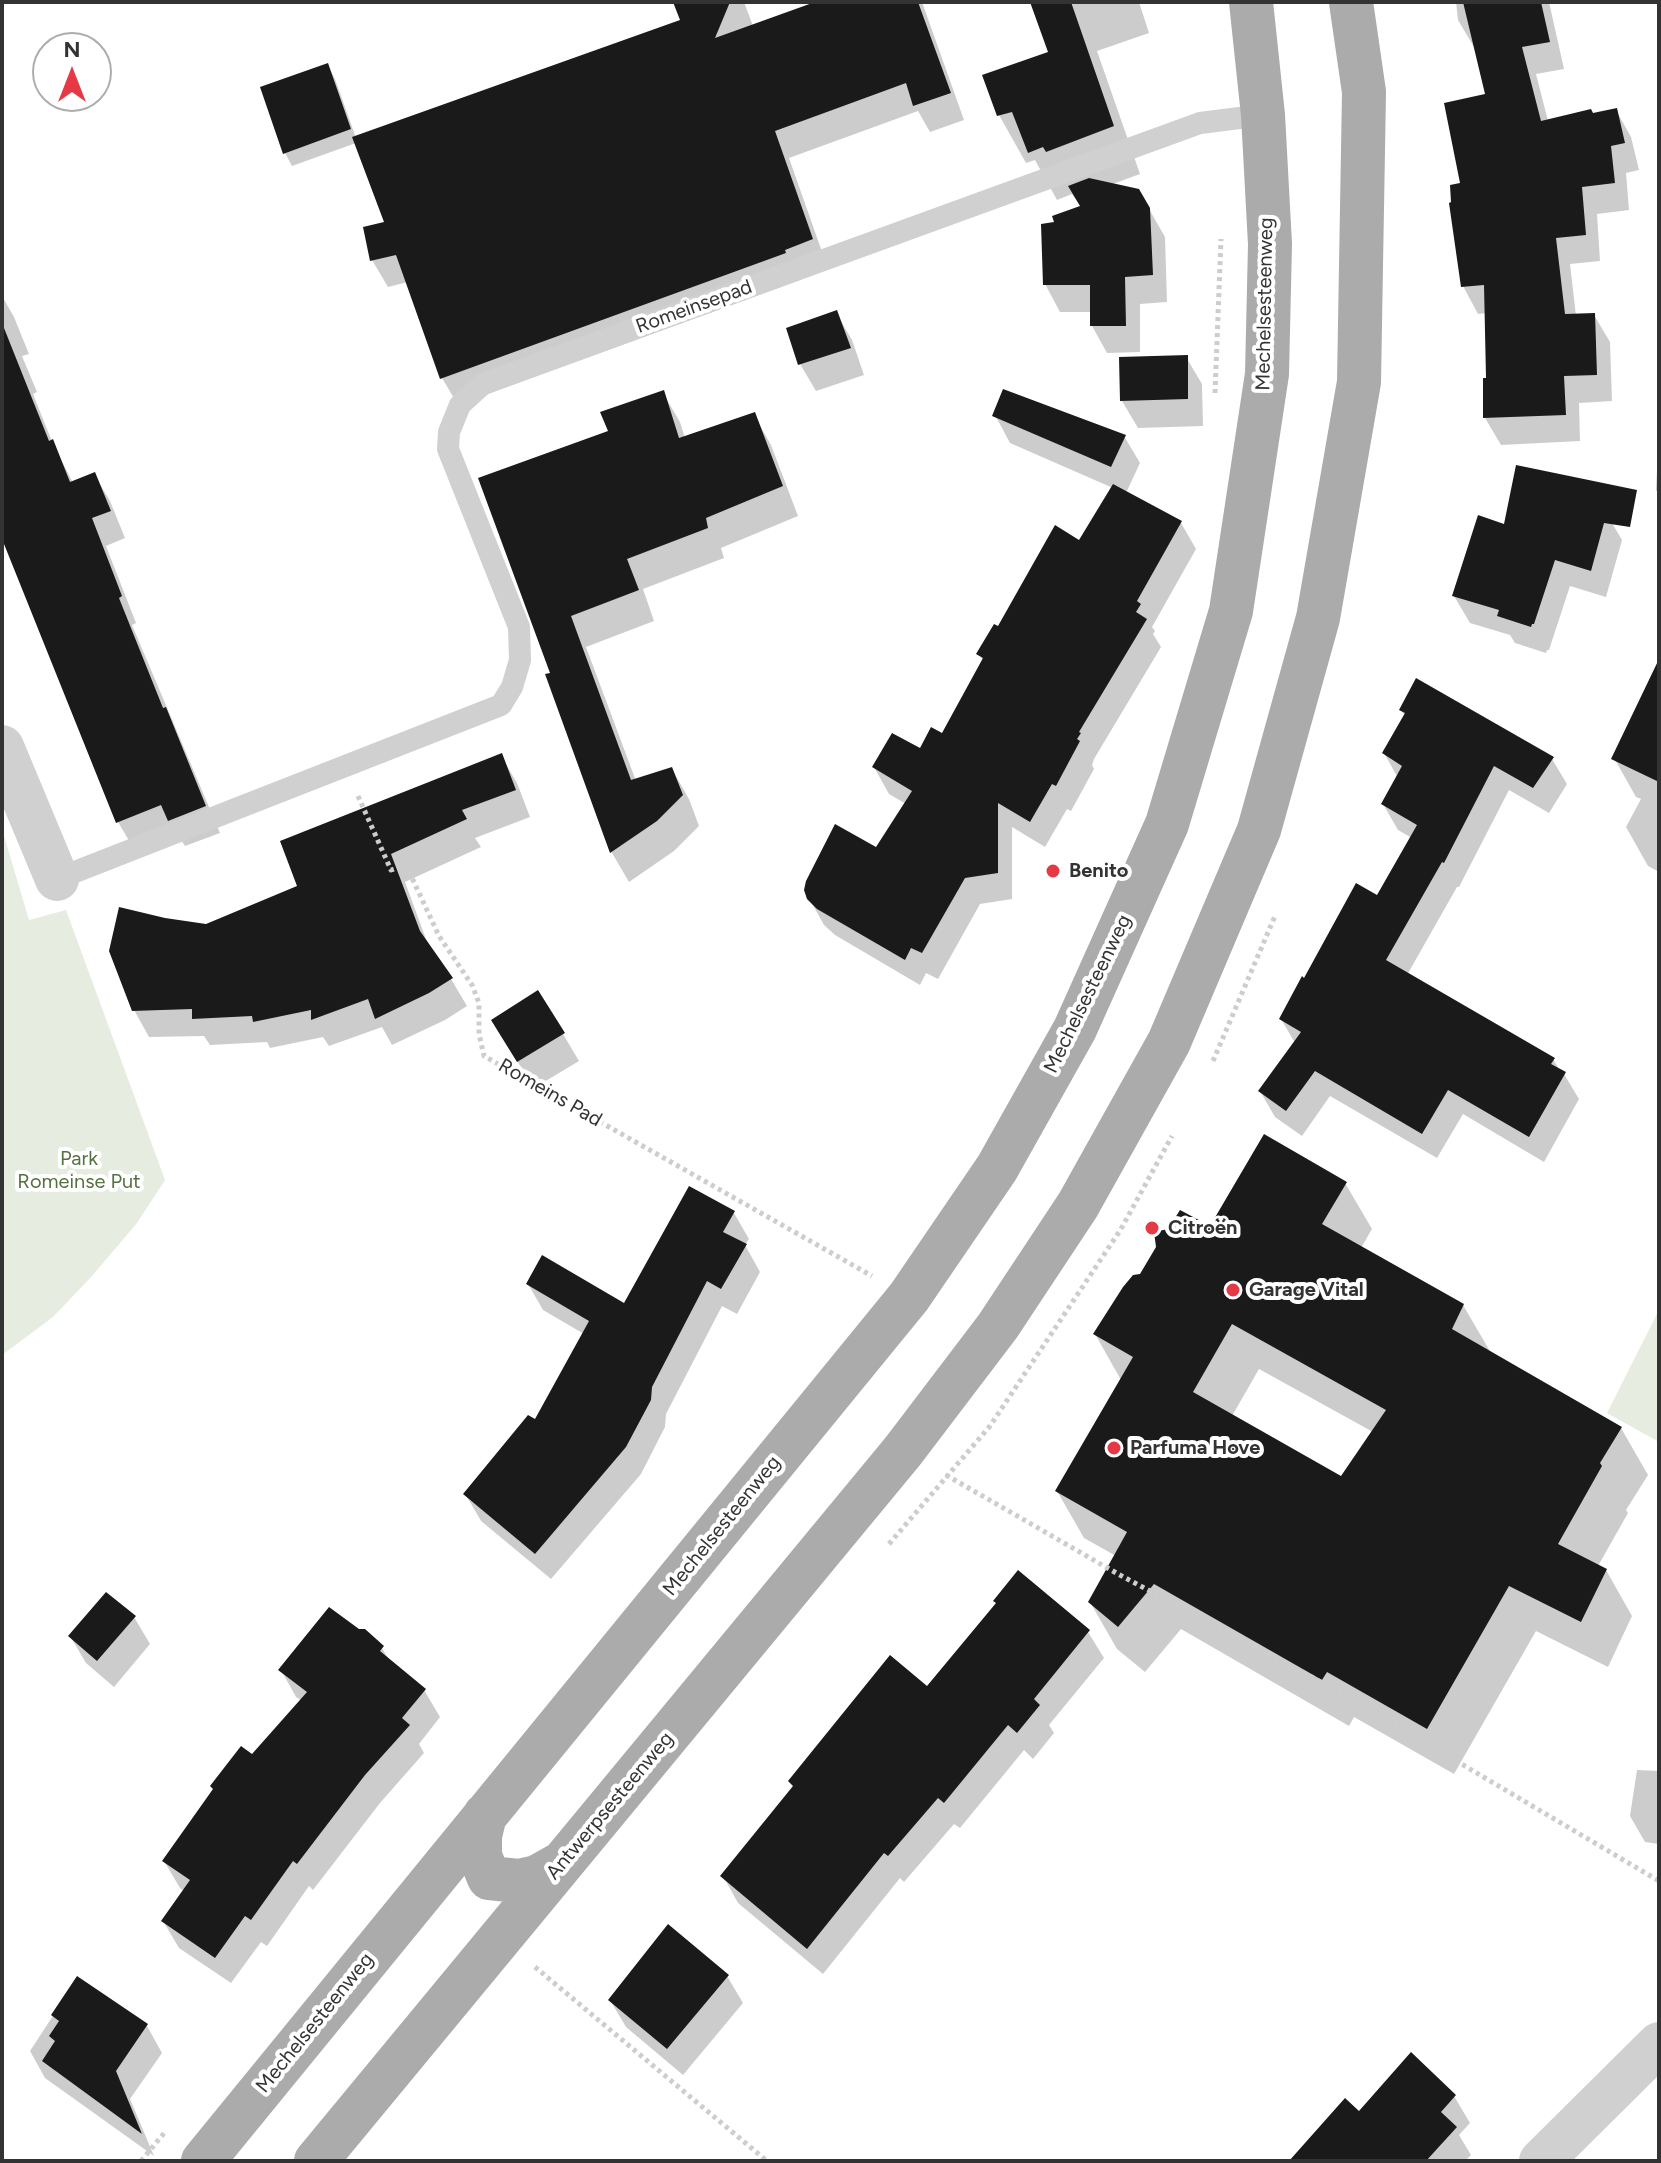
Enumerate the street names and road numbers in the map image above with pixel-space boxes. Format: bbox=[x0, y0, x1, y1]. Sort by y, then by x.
street label: Mechelsesteenweg bbox=[1251, 217, 1279, 391]
street label: Romeinsepad bbox=[633, 275, 755, 339]
street label: Mechelsesteenweg bbox=[1039, 911, 1137, 1077]
street label: Romeins Pad bbox=[494, 1054, 606, 1132]
street label: Mechelsesteenweg bbox=[658, 1451, 786, 1601]
street label: Antwerpsesteenweg bbox=[541, 1727, 679, 1885]
street label: Mechelsesteenweg bbox=[251, 1948, 379, 2098]

